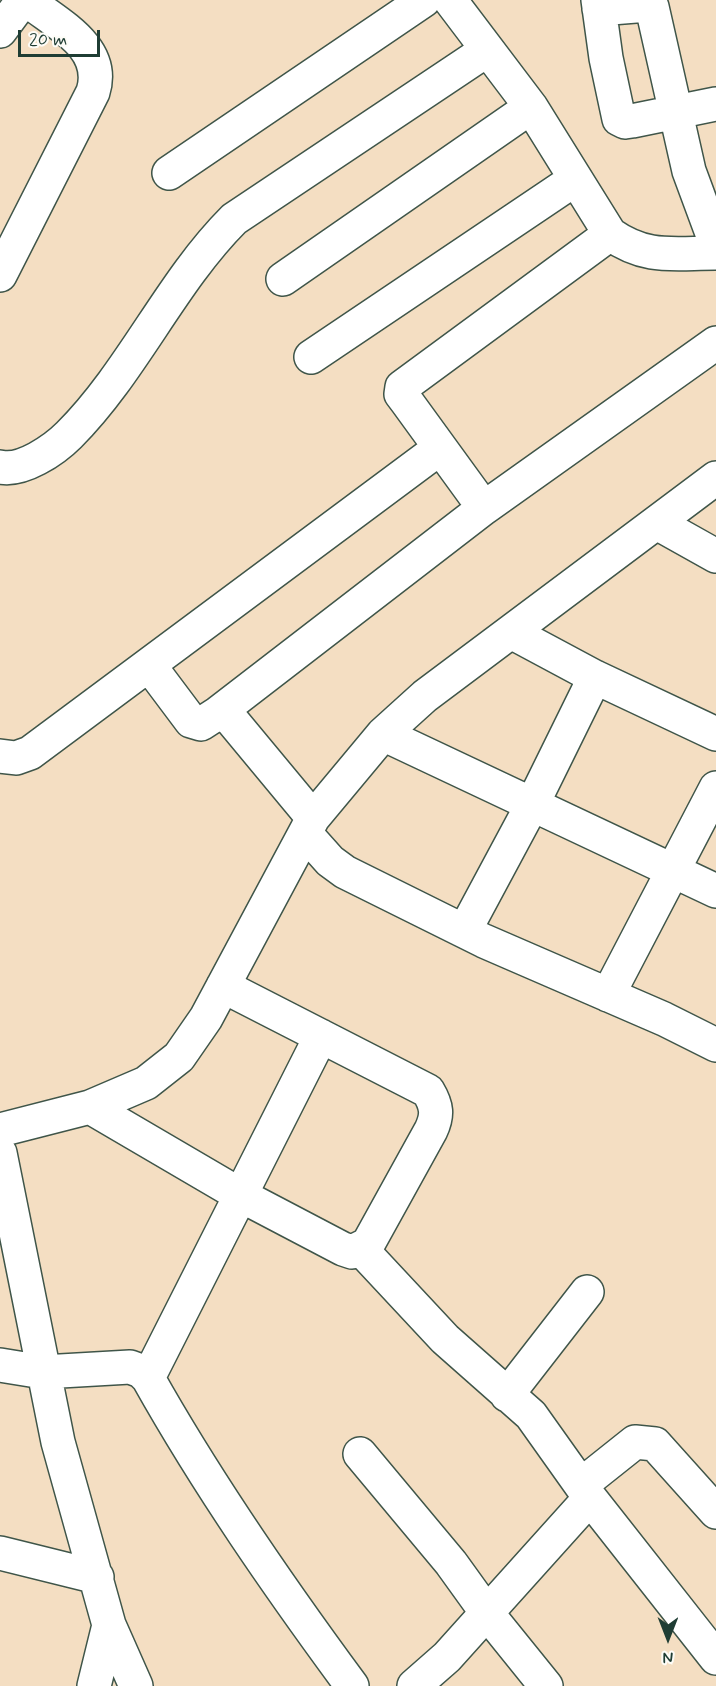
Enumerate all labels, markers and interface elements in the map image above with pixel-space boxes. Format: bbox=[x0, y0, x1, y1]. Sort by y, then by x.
scale bar bbox=[21, 18, 104, 56]
text: 20 m bbox=[29, 28, 67, 52]
north arrow bbox=[638, 1608, 698, 1668]
text: N bbox=[663, 1646, 673, 1667]

